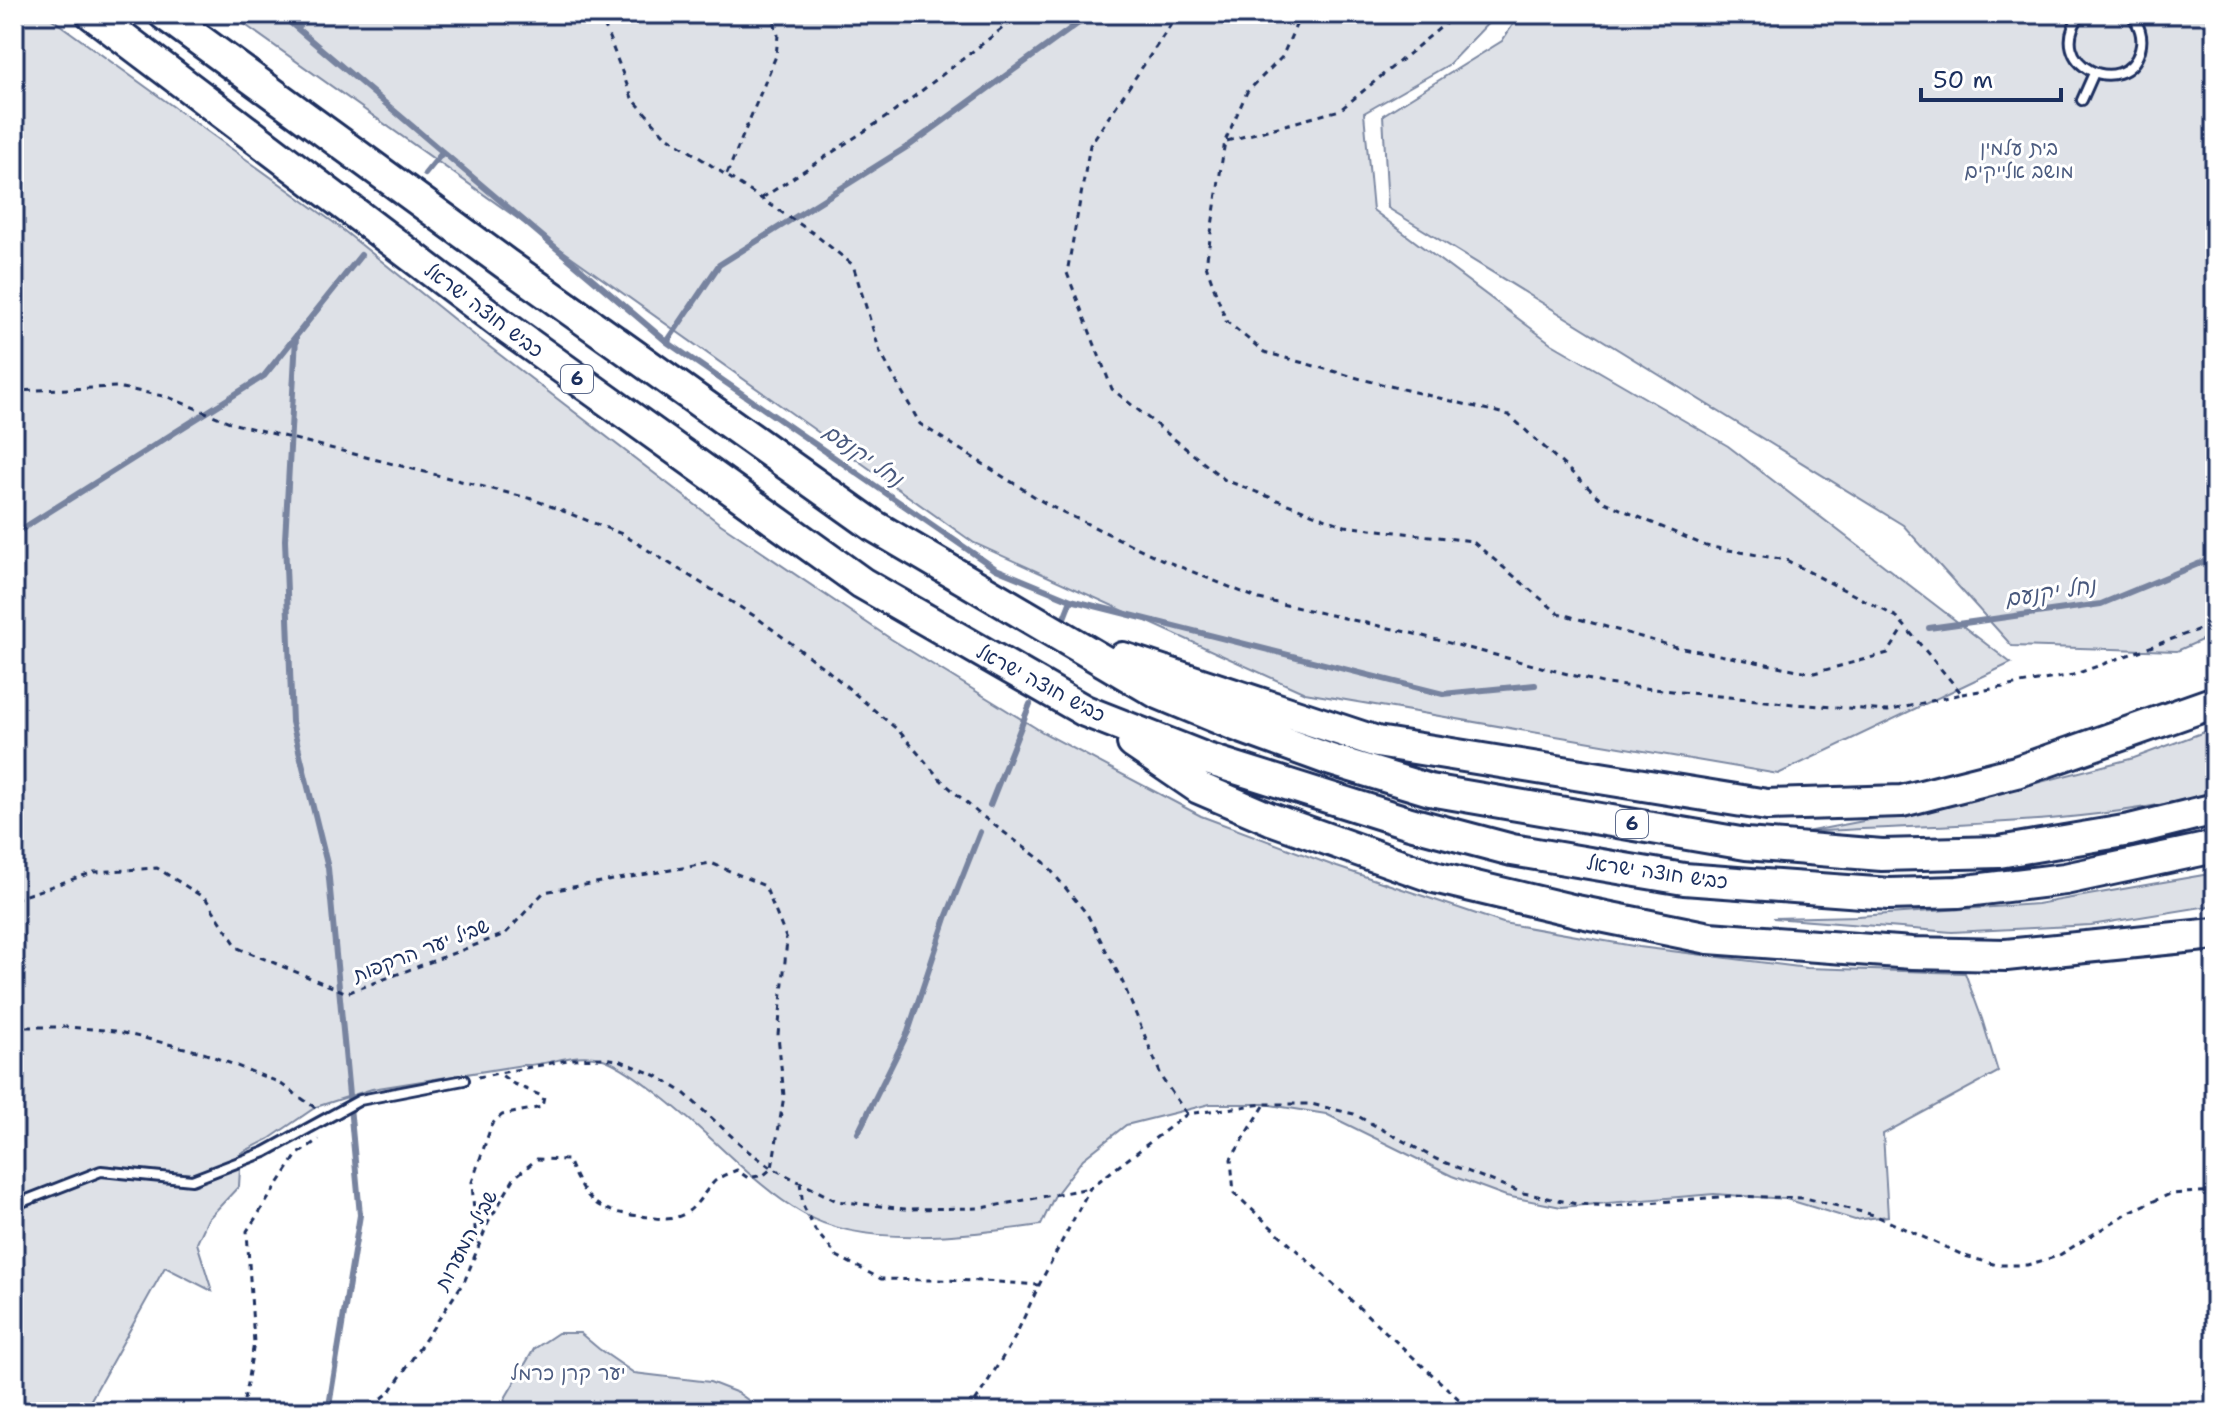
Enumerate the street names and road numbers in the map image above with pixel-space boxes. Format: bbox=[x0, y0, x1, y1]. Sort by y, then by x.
street label: כביש חוצה ישראל bbox=[419, 257, 549, 363]
road number: 6 bbox=[561, 365, 593, 393]
street label: כביש חוצה ישראל bbox=[972, 638, 1110, 728]
road number: 6 bbox=[1616, 810, 1648, 838]
street label: כביש חוצה ישראל bbox=[1585, 849, 1729, 895]
street label: שביל יער הרקפות bbox=[348, 912, 493, 988]
street label: שביל המערות bbox=[428, 1185, 504, 1296]

